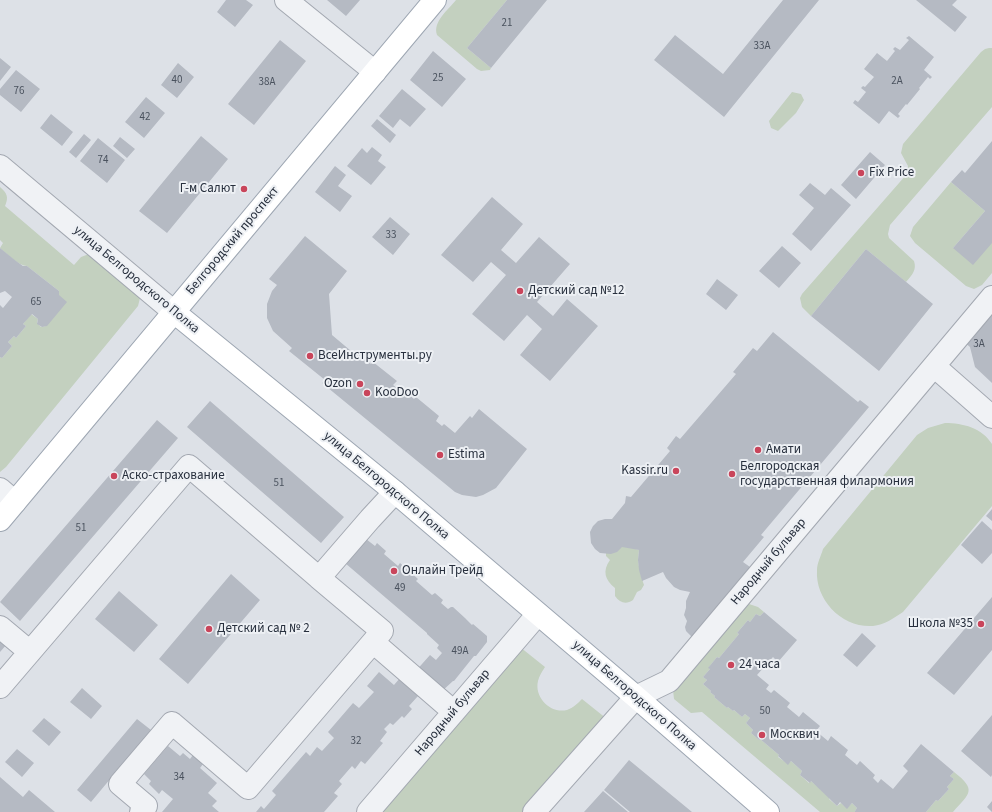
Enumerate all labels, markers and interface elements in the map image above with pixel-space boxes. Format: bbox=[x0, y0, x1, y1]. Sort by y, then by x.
house number: 21 bbox=[502, 17, 512, 31]
house number: 33А bbox=[754, 40, 770, 54]
house number: 25 bbox=[433, 72, 443, 86]
house number: 40 bbox=[172, 74, 182, 88]
house number: 2А bbox=[891, 75, 903, 89]
house number: 38А bbox=[259, 76, 275, 90]
house number: 76 bbox=[14, 85, 24, 99]
house number: 42 bbox=[140, 111, 150, 125]
house number: 74 bbox=[98, 154, 108, 168]
place label: Fix Price bbox=[869, 165, 914, 181]
marker: Fix Price bbox=[856, 168, 866, 178]
place label: Г-м Салют bbox=[180, 181, 236, 197]
street label: Белгородский проспект bbox=[183, 184, 283, 298]
marker: Г-м Салют bbox=[239, 184, 249, 194]
street label: улица Белгородского Полка bbox=[70, 223, 202, 337]
house number: 33 bbox=[386, 229, 396, 243]
place label: Детский сад №12 bbox=[528, 283, 625, 299]
marker: Детский сад №12 bbox=[515, 286, 525, 296]
house number: 65 bbox=[31, 296, 41, 310]
house number: 3А bbox=[973, 338, 985, 352]
place label: ВсеИнструменты.ру bbox=[318, 348, 432, 364]
marker: ВсеИнструменты.ру bbox=[305, 351, 315, 361]
place label: Ozon bbox=[324, 376, 352, 392]
marker: Ozon bbox=[355, 379, 365, 389]
place label: KooDoo bbox=[375, 385, 419, 401]
marker: KooDoo bbox=[362, 388, 372, 398]
street label: улица Белгородского Полка bbox=[320, 429, 452, 543]
place label: Амати bbox=[766, 442, 801, 458]
marker: Амати bbox=[753, 445, 763, 455]
place label: Estima bbox=[448, 447, 485, 463]
marker: Estima bbox=[435, 450, 445, 460]
place label: Белгородская государственная филармония bbox=[740, 459, 914, 490]
place label: Kassir.ru bbox=[621, 463, 668, 479]
marker: Kassir.ru bbox=[671, 466, 681, 476]
place label: Аско-страхование bbox=[122, 468, 225, 484]
marker: Белгородская государственная филармония bbox=[727, 469, 737, 479]
marker: Аско-страхование bbox=[109, 471, 119, 481]
house number: 51 bbox=[274, 477, 284, 491]
street label: Народный бульвар bbox=[728, 515, 810, 609]
house number: 51 bbox=[76, 522, 86, 536]
place label: Онлайн Трейд bbox=[402, 563, 483, 579]
marker: Онлайн Трейд bbox=[389, 566, 399, 576]
house number: 49 bbox=[395, 582, 405, 596]
place label: Школа №35 bbox=[908, 616, 973, 632]
marker: Школа №35 bbox=[976, 619, 986, 629]
place label: Детский сад № 2 bbox=[217, 621, 310, 637]
marker: Детский сад № 2 bbox=[204, 624, 214, 634]
street label: улица Белгородского Полка bbox=[569, 638, 699, 754]
house number: 49А bbox=[452, 645, 468, 659]
place label: 24 часа bbox=[739, 657, 780, 673]
marker: 24 часа bbox=[726, 660, 736, 670]
street label: Народный бульвар bbox=[412, 666, 494, 760]
house number: 50 bbox=[760, 705, 770, 719]
place label: Москвич bbox=[770, 727, 819, 743]
marker: Москвич bbox=[757, 730, 767, 740]
house number: 32 bbox=[351, 735, 361, 749]
house number: 34 bbox=[174, 771, 184, 785]

